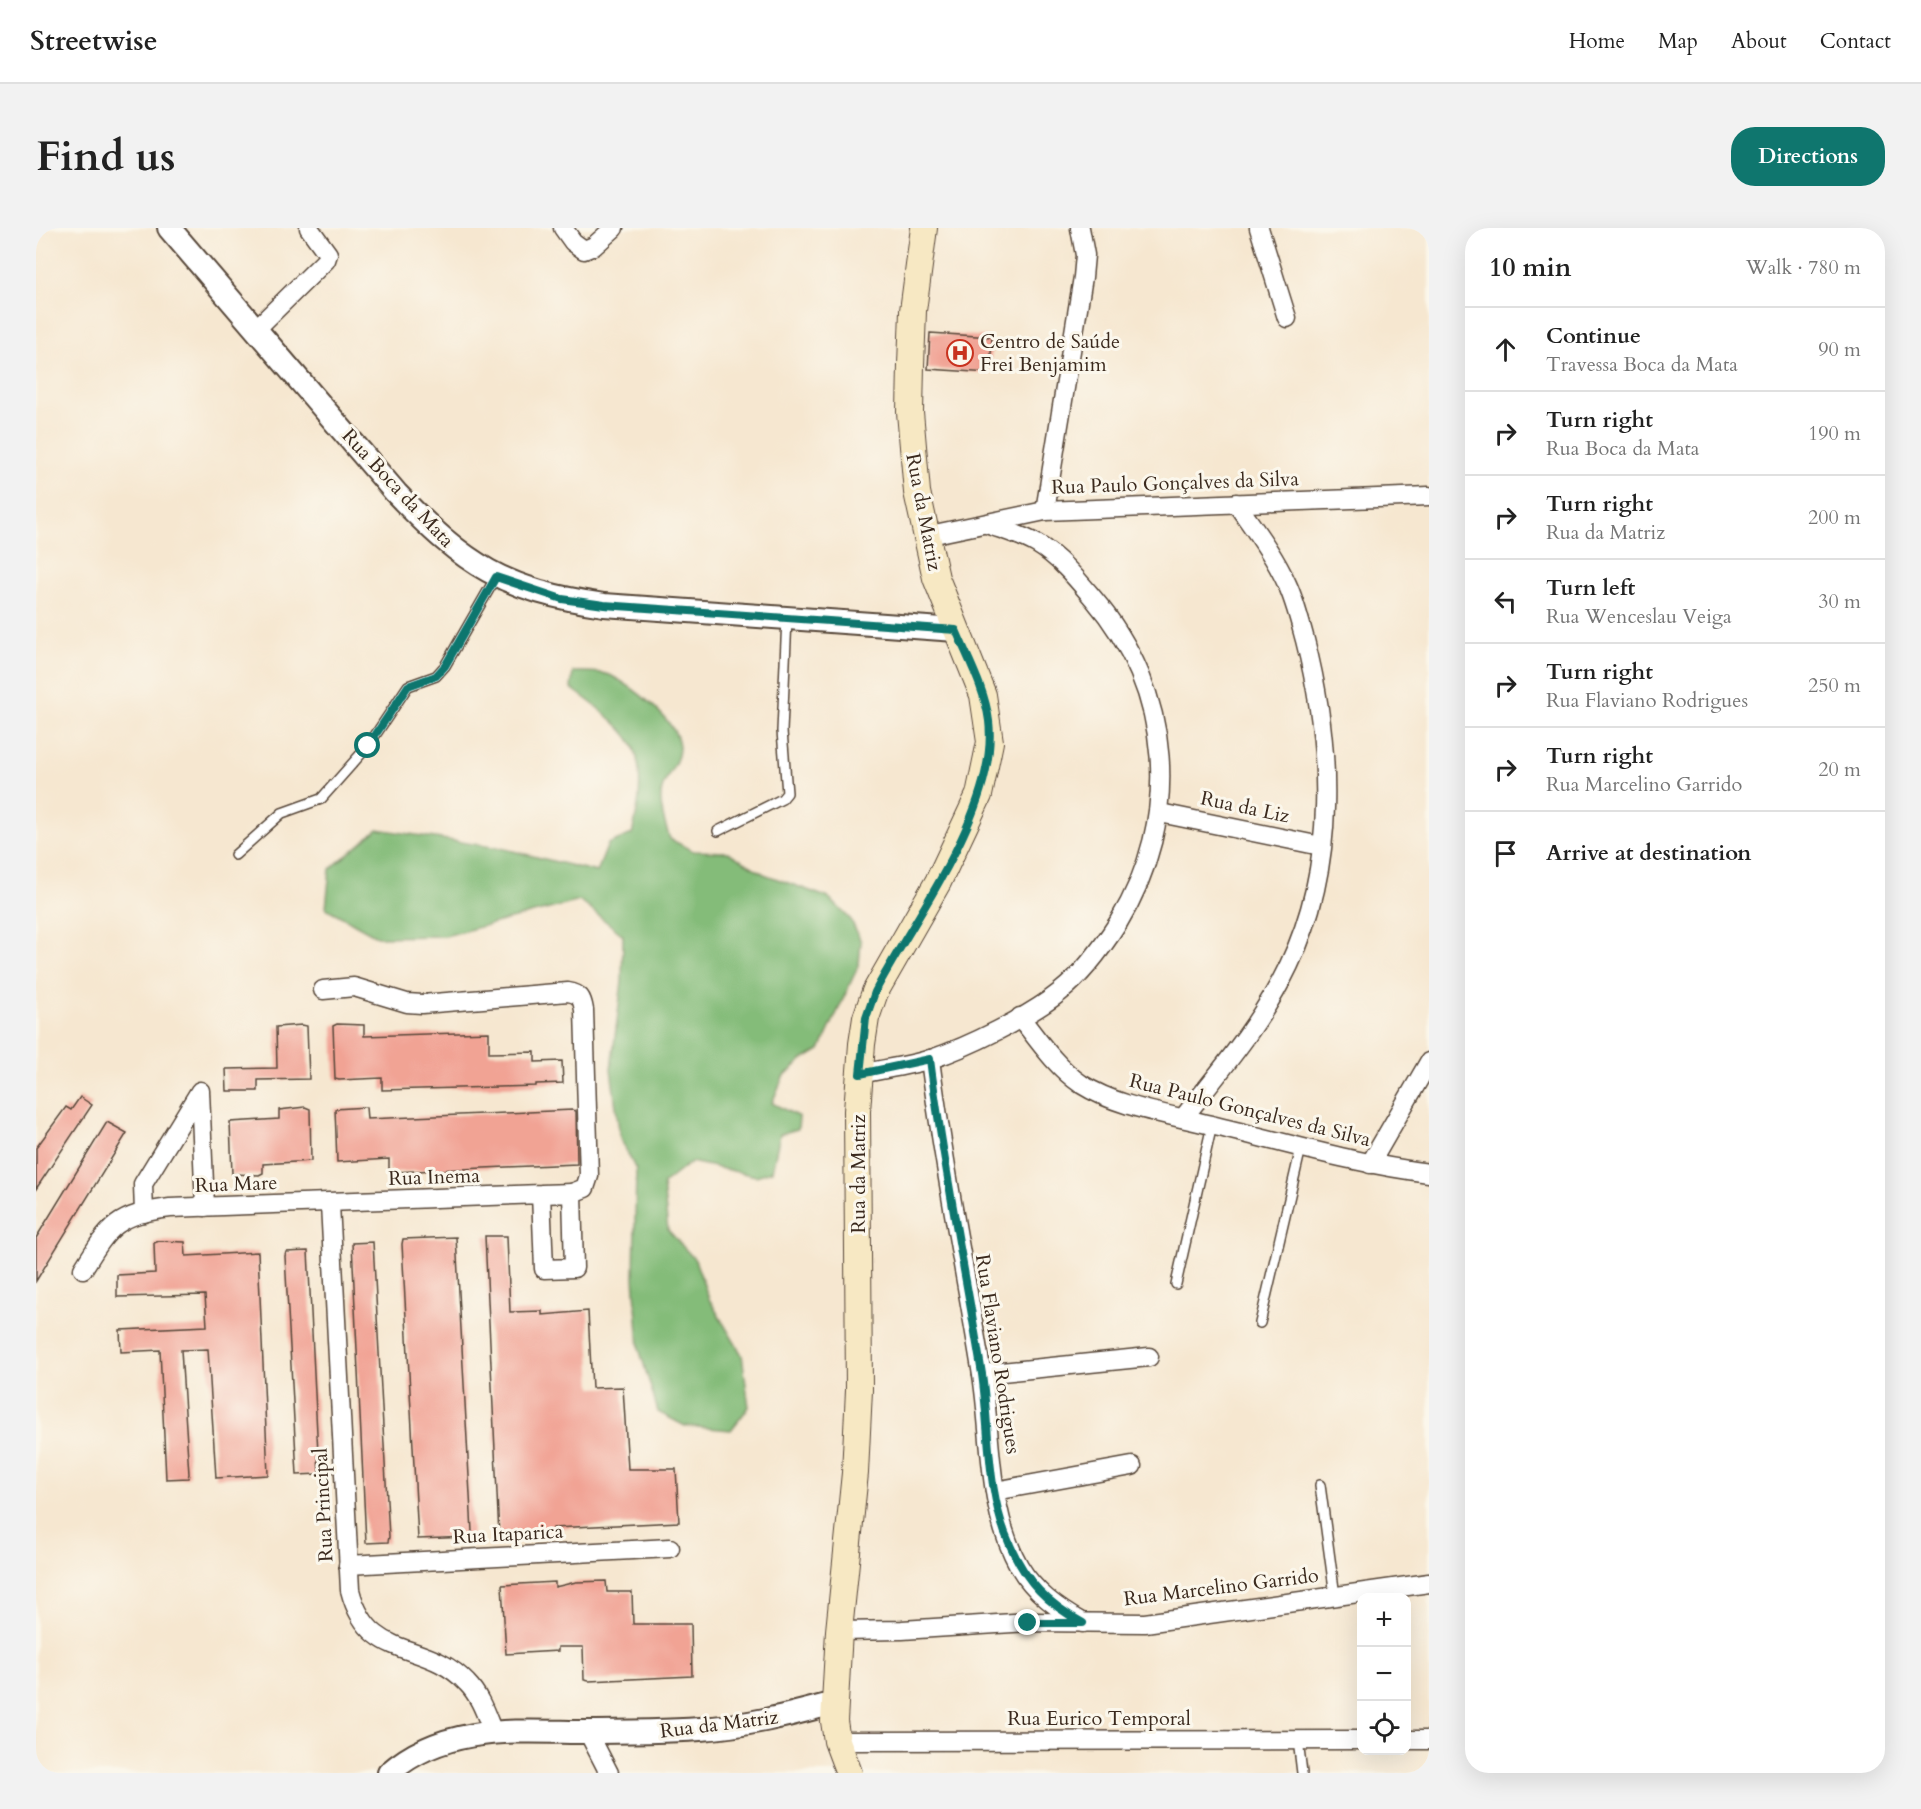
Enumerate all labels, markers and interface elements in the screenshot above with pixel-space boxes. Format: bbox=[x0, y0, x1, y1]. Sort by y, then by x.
text: Streetwise bbox=[30, 22, 158, 60]
text: Home bbox=[1569, 27, 1625, 56]
text: Map bbox=[1658, 27, 1698, 56]
text: About bbox=[1731, 27, 1787, 56]
text: Contact bbox=[1820, 27, 1891, 56]
button: Directions bbox=[1731, 127, 1885, 186]
text: Find us bbox=[36, 128, 176, 185]
text: 10 min bbox=[1489, 250, 1572, 285]
text: Walk · 780 m bbox=[1746, 254, 1861, 281]
text: Continue bbox=[1546, 321, 1641, 351]
place label: Centro de Saúde Frei Benjamim bbox=[980, 328, 1120, 378]
icon: ahead bbox=[1489, 333, 1522, 366]
text: 90 m bbox=[1818, 336, 1861, 363]
hospital icon: Centro de Saúde Frei Benjamim bbox=[945, 338, 975, 368]
text: Travessa Boca da Mata bbox=[1546, 351, 1738, 378]
text: Turn right bbox=[1546, 405, 1653, 435]
icon: right bbox=[1489, 417, 1522, 450]
text: 190 m bbox=[1808, 420, 1861, 447]
street label: Rua Boca da Mata bbox=[336, 423, 460, 554]
text: Rua Boca da Mata bbox=[1546, 435, 1700, 462]
street label: Rua da Matriz bbox=[899, 451, 949, 573]
street label: Rua Paulo Gonçalves da Silva bbox=[1051, 465, 1300, 501]
text: Turn right bbox=[1546, 489, 1653, 519]
icon: right bbox=[1489, 501, 1522, 534]
text: 200 m bbox=[1808, 504, 1861, 531]
text: Rua da Matriz bbox=[1546, 519, 1665, 546]
text: Turn left bbox=[1546, 573, 1635, 603]
icon: left bbox=[1489, 585, 1522, 618]
text: 30 m bbox=[1818, 588, 1861, 615]
text: Rua Wenceslau Veiga bbox=[1546, 603, 1732, 630]
text: Turn right bbox=[1546, 657, 1653, 687]
icon: right bbox=[1489, 669, 1522, 702]
text: 250 m bbox=[1808, 672, 1861, 699]
text: Rua Flaviano Rodrigues bbox=[1546, 687, 1748, 714]
route start bbox=[354, 732, 380, 758]
text: Turn right bbox=[1546, 741, 1653, 771]
icon: right bbox=[1489, 753, 1522, 786]
text: 20 m bbox=[1818, 756, 1861, 783]
text: Rua Marcelino Garrido bbox=[1546, 771, 1742, 798]
street label: Rua da Liz bbox=[1198, 784, 1292, 830]
icon: arrive bbox=[1489, 837, 1522, 870]
text: Arrive at destination bbox=[1546, 838, 1751, 868]
street label: Rua Paulo Gonçalves da Silva bbox=[1126, 1067, 1374, 1153]
street label: Rua da Matriz bbox=[845, 1114, 872, 1234]
street label: Rua Inema bbox=[388, 1162, 481, 1192]
street label: Rua Mare bbox=[194, 1169, 278, 1199]
street label: Rua Flaviano Rodrigues bbox=[969, 1252, 1027, 1456]
street label: Rua Principal bbox=[307, 1447, 339, 1563]
street label: Rua Itaparica bbox=[452, 1518, 564, 1550]
street label: Rua Marcelino Garrido bbox=[1122, 1562, 1320, 1612]
map controls bbox=[1357, 1593, 1411, 1755]
button: + bbox=[1357, 1593, 1411, 1647]
route end bbox=[1014, 1609, 1040, 1635]
button: − bbox=[1357, 1647, 1411, 1701]
button: locate bbox=[1357, 1701, 1411, 1755]
street label: Rua da Matriz bbox=[658, 1703, 780, 1745]
street label: Rua Eurico Temporal bbox=[1007, 1705, 1191, 1732]

